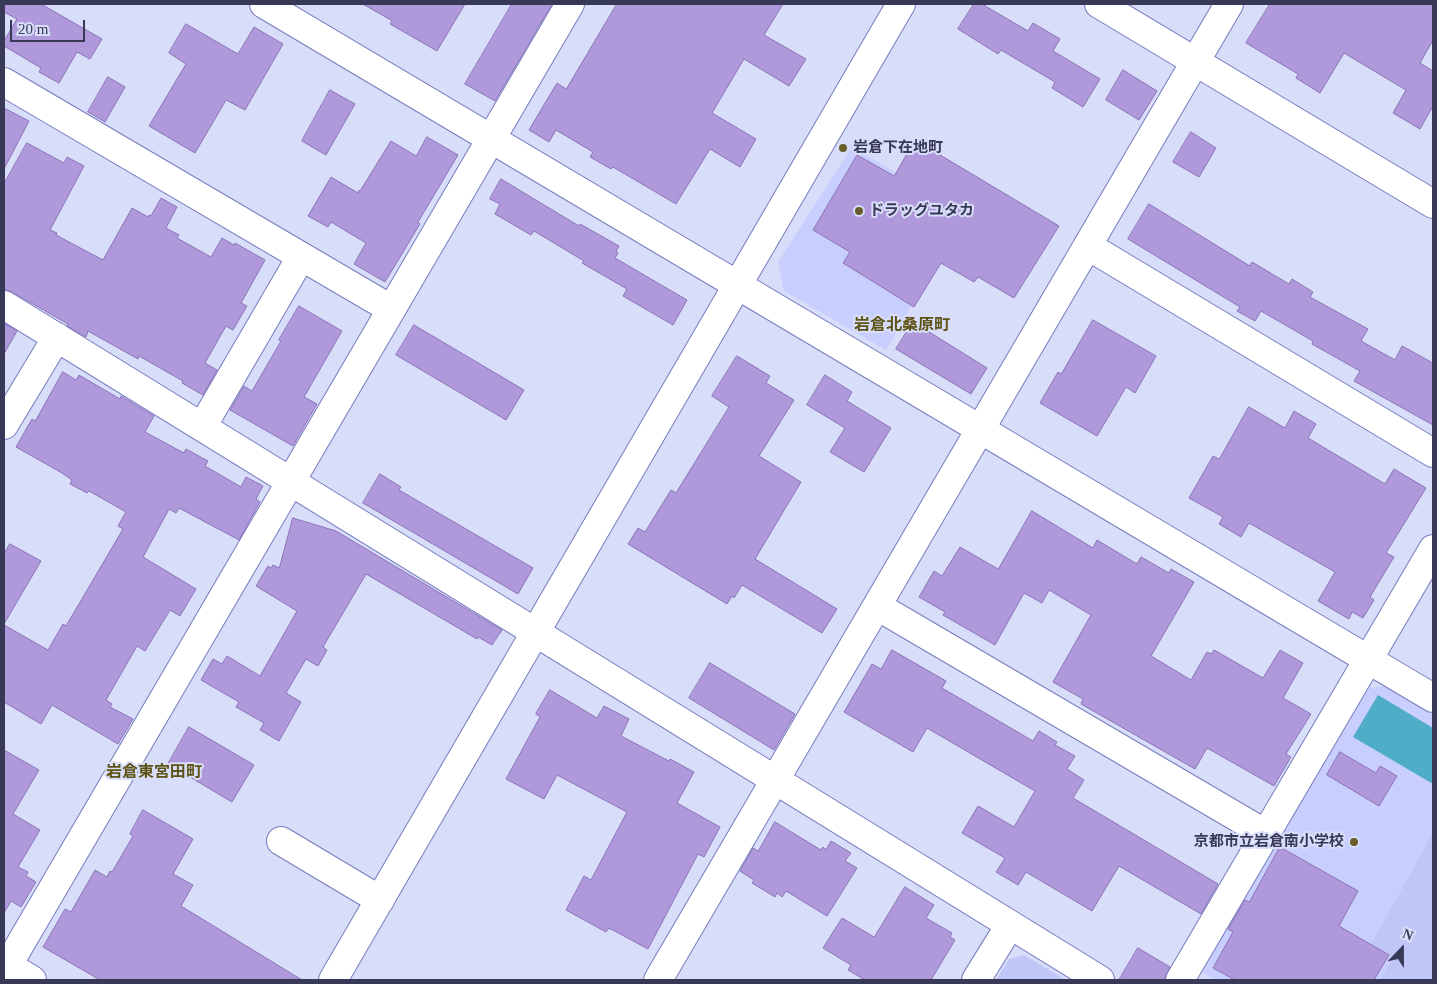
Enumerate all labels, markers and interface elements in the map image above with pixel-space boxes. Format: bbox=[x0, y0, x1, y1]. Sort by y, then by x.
scale bar bbox=[12, 10, 88, 42]
text: 20 m bbox=[18, 21, 48, 37]
place label: 岩倉下在地町 bbox=[853, 139, 943, 157]
marker: 岩倉下在地町 bbox=[837, 142, 849, 154]
place label: ドラッグユタカ bbox=[869, 202, 974, 220]
marker: ドラッグユタカ bbox=[853, 205, 865, 217]
district label: 岩倉北桑原町 bbox=[854, 316, 950, 336]
district label: 岩倉東宮田町 bbox=[106, 763, 202, 783]
place label: 京都市立岩倉南小学校 bbox=[1194, 833, 1344, 851]
marker: 京都市立岩倉南小学校 bbox=[1348, 836, 1360, 848]
north arrow bbox=[1377, 924, 1427, 974]
text: N bbox=[1400, 926, 1415, 943]

